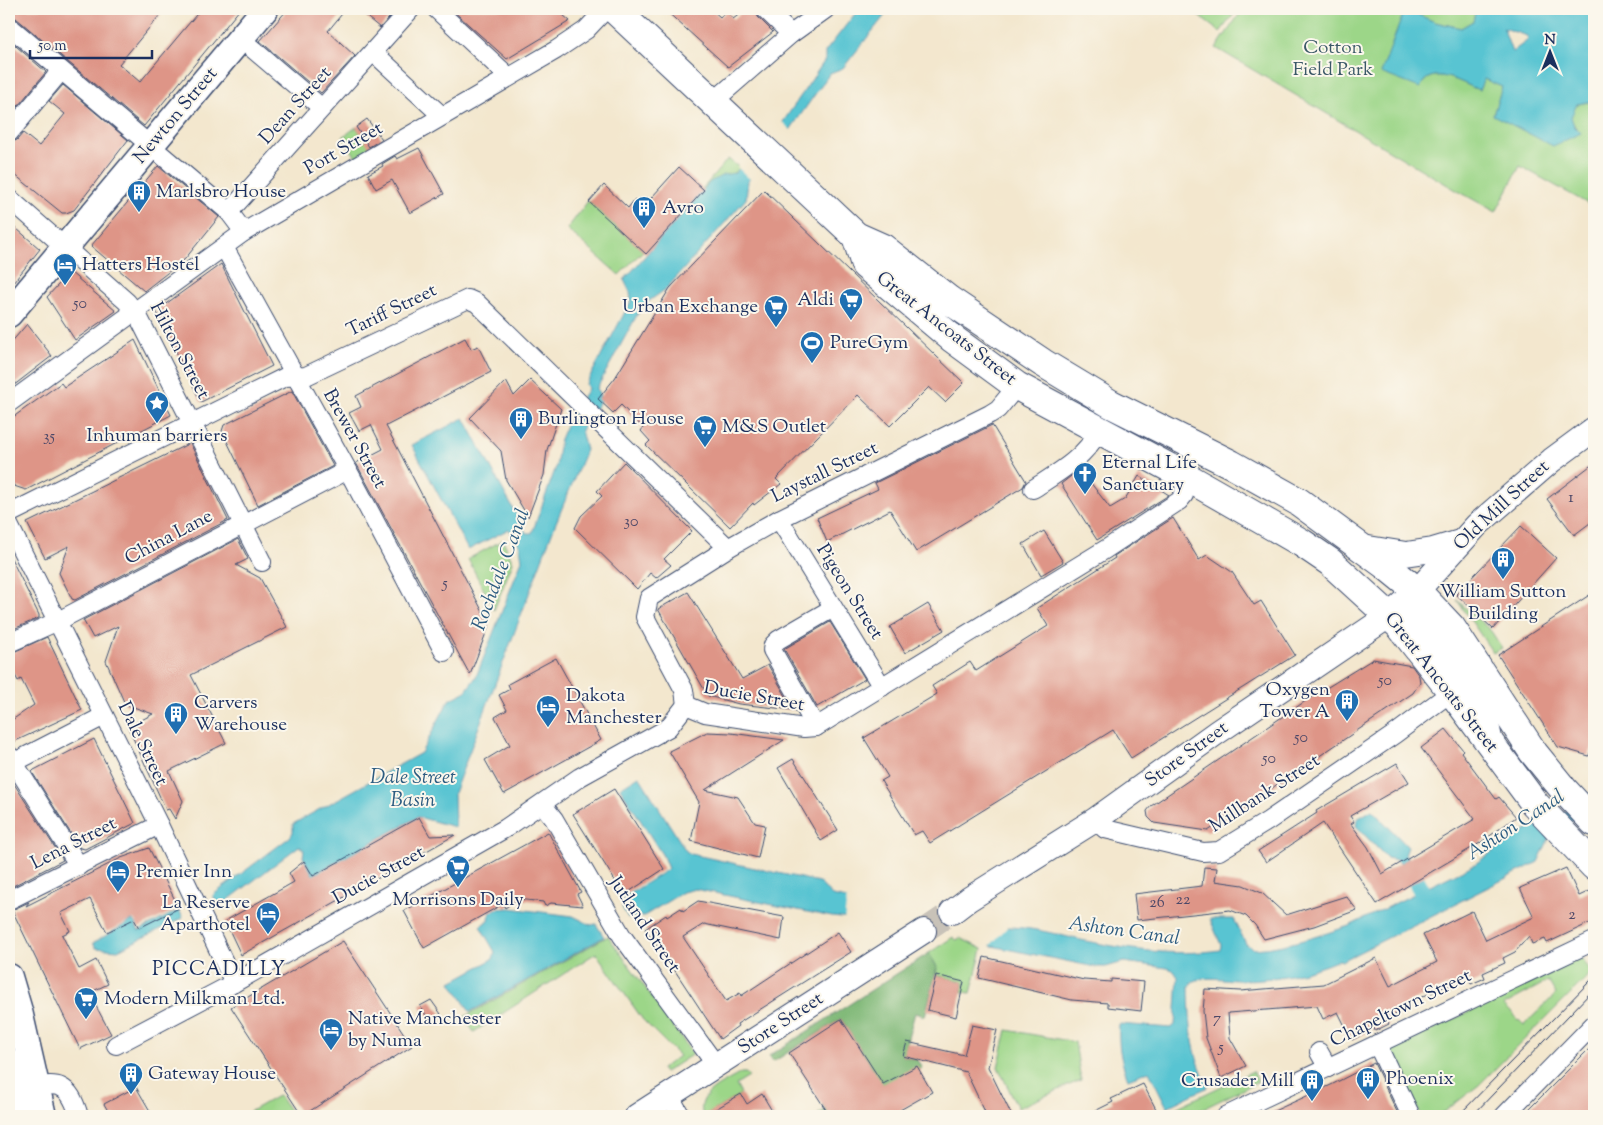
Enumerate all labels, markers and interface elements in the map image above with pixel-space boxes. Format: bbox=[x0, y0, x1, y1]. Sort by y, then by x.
scale bar bbox=[30, 28, 152, 60]
north arrow bbox=[1526, 28, 1576, 78]
text: N bbox=[1544, 31, 1556, 51]
park label: Cotton Field Park bbox=[1293, 35, 1374, 84]
text: 50 m bbox=[37, 36, 67, 57]
street label: Newton Street bbox=[127, 61, 225, 170]
street label: Dean Street bbox=[254, 61, 339, 151]
street label: Port Street bbox=[300, 115, 389, 182]
building icon: Marlsbro House bbox=[126, 179, 152, 213]
place label: Marlsbro House bbox=[156, 179, 286, 206]
building icon: Avro bbox=[631, 195, 657, 229]
place label: Avro bbox=[662, 195, 704, 222]
hotel icon: Hatters Hostel bbox=[52, 252, 78, 286]
place label: Hatters Hostel bbox=[82, 252, 200, 279]
street label: Great Ancoats Street bbox=[870, 265, 1022, 393]
street label: Tariff Street bbox=[342, 277, 442, 344]
place label: Aldi bbox=[797, 287, 834, 314]
supermarket icon: Aldi bbox=[838, 287, 864, 321]
house number: 50 bbox=[72, 293, 87, 316]
place label: Urban Exchange bbox=[622, 294, 758, 321]
supermarket icon: Urban Exchange bbox=[763, 294, 789, 328]
street label: Hilton Street bbox=[142, 298, 216, 405]
sports icon: PureGym bbox=[799, 330, 825, 364]
place label: PureGym bbox=[830, 330, 908, 357]
street label: Brewer Street bbox=[315, 384, 393, 494]
place icon: Inhuman barriers bbox=[144, 390, 170, 424]
building icon: Burlington House bbox=[508, 406, 534, 440]
place label: Burlington House bbox=[538, 406, 684, 433]
supermarket icon: M&S Outlet bbox=[692, 414, 718, 448]
place label: M&S Outlet bbox=[722, 414, 827, 441]
place label: Inhuman barriers bbox=[87, 423, 228, 450]
house number: 35 bbox=[43, 426, 55, 449]
street label: Laystall Street bbox=[767, 435, 883, 511]
place label: Eternal Life Sanctuary bbox=[1102, 450, 1197, 499]
street label: Old Mill Street bbox=[1448, 454, 1556, 558]
church icon: Eternal Life Sanctuary bbox=[1072, 461, 1098, 495]
house number: 1 bbox=[1568, 487, 1574, 510]
street label: China Lane bbox=[120, 503, 218, 572]
water label: Rochdale Canal bbox=[465, 505, 539, 635]
house number: 30 bbox=[624, 511, 638, 534]
street label: Pigeon Street bbox=[809, 539, 889, 646]
building icon: William Sutton Building bbox=[1490, 546, 1516, 580]
house number: 5 bbox=[441, 573, 448, 596]
place label: William Sutton Building bbox=[1440, 579, 1566, 628]
street label: Great Ancoats Street bbox=[1377, 607, 1505, 759]
house number: 50 bbox=[1377, 670, 1392, 693]
street label: Ducie Street bbox=[702, 675, 807, 719]
place label: Oxygen Tower A bbox=[1259, 677, 1331, 726]
place label: Dakota Manchester bbox=[566, 683, 662, 732]
building icon: Oxygen Tower A bbox=[1334, 688, 1360, 722]
place label: Carvers Warehouse bbox=[194, 690, 287, 739]
hotel icon: Dakota Manchester bbox=[535, 694, 561, 728]
street label: Dale Street bbox=[110, 697, 174, 791]
building icon: Carvers Warehouse bbox=[163, 701, 189, 735]
street label: Store Street bbox=[1140, 715, 1235, 795]
house number: 50 bbox=[1293, 727, 1308, 750]
street label: Millbank Street bbox=[1204, 748, 1326, 840]
house number: 50 bbox=[1261, 748, 1276, 771]
water label: Dale Street Basin bbox=[370, 764, 456, 816]
water label: Ashton Canal bbox=[1461, 783, 1571, 869]
street label: Lena Street bbox=[26, 811, 122, 877]
street label: Ducie Street bbox=[328, 839, 431, 912]
supermarket icon: Morrisons Daily bbox=[445, 854, 471, 888]
hotel icon: Premier Inn bbox=[105, 859, 131, 893]
place label: Premier Inn bbox=[136, 859, 232, 886]
street label: Jutland Street bbox=[601, 870, 687, 979]
place label: Morrisons Daily bbox=[392, 887, 524, 914]
house number: 22 bbox=[1176, 889, 1191, 912]
place label: La Reserve Aparthotel bbox=[160, 890, 250, 939]
house number: 26 bbox=[1149, 892, 1165, 915]
hotel icon: La Reserve Aparthotel bbox=[255, 901, 281, 935]
house number: 2 bbox=[1568, 904, 1576, 927]
water label: Ashton Canal bbox=[1066, 910, 1182, 954]
district label: PICCADILLY bbox=[152, 956, 286, 985]
street label: Chapeltown Street bbox=[1326, 963, 1477, 1055]
supermarket icon: Modern Milkman Ltd. bbox=[73, 986, 99, 1020]
place label: Modern Milkman Ltd. bbox=[104, 986, 285, 1013]
street label: Store Street bbox=[733, 986, 830, 1062]
place label: Native Manchester by Numa bbox=[348, 1006, 501, 1055]
house number: 7 bbox=[1213, 1008, 1221, 1031]
hotel icon: Native Manchester by Numa bbox=[318, 1017, 344, 1051]
house number: 5 bbox=[1217, 1037, 1224, 1060]
building icon: Gateway House bbox=[118, 1061, 144, 1095]
place label: Gateway House bbox=[148, 1061, 276, 1088]
building icon: Phoenix bbox=[1355, 1066, 1381, 1100]
place label: Phoenix bbox=[1386, 1066, 1454, 1093]
place label: Crusader Mill bbox=[1181, 1068, 1294, 1095]
building icon: Crusader Mill bbox=[1299, 1068, 1325, 1102]

